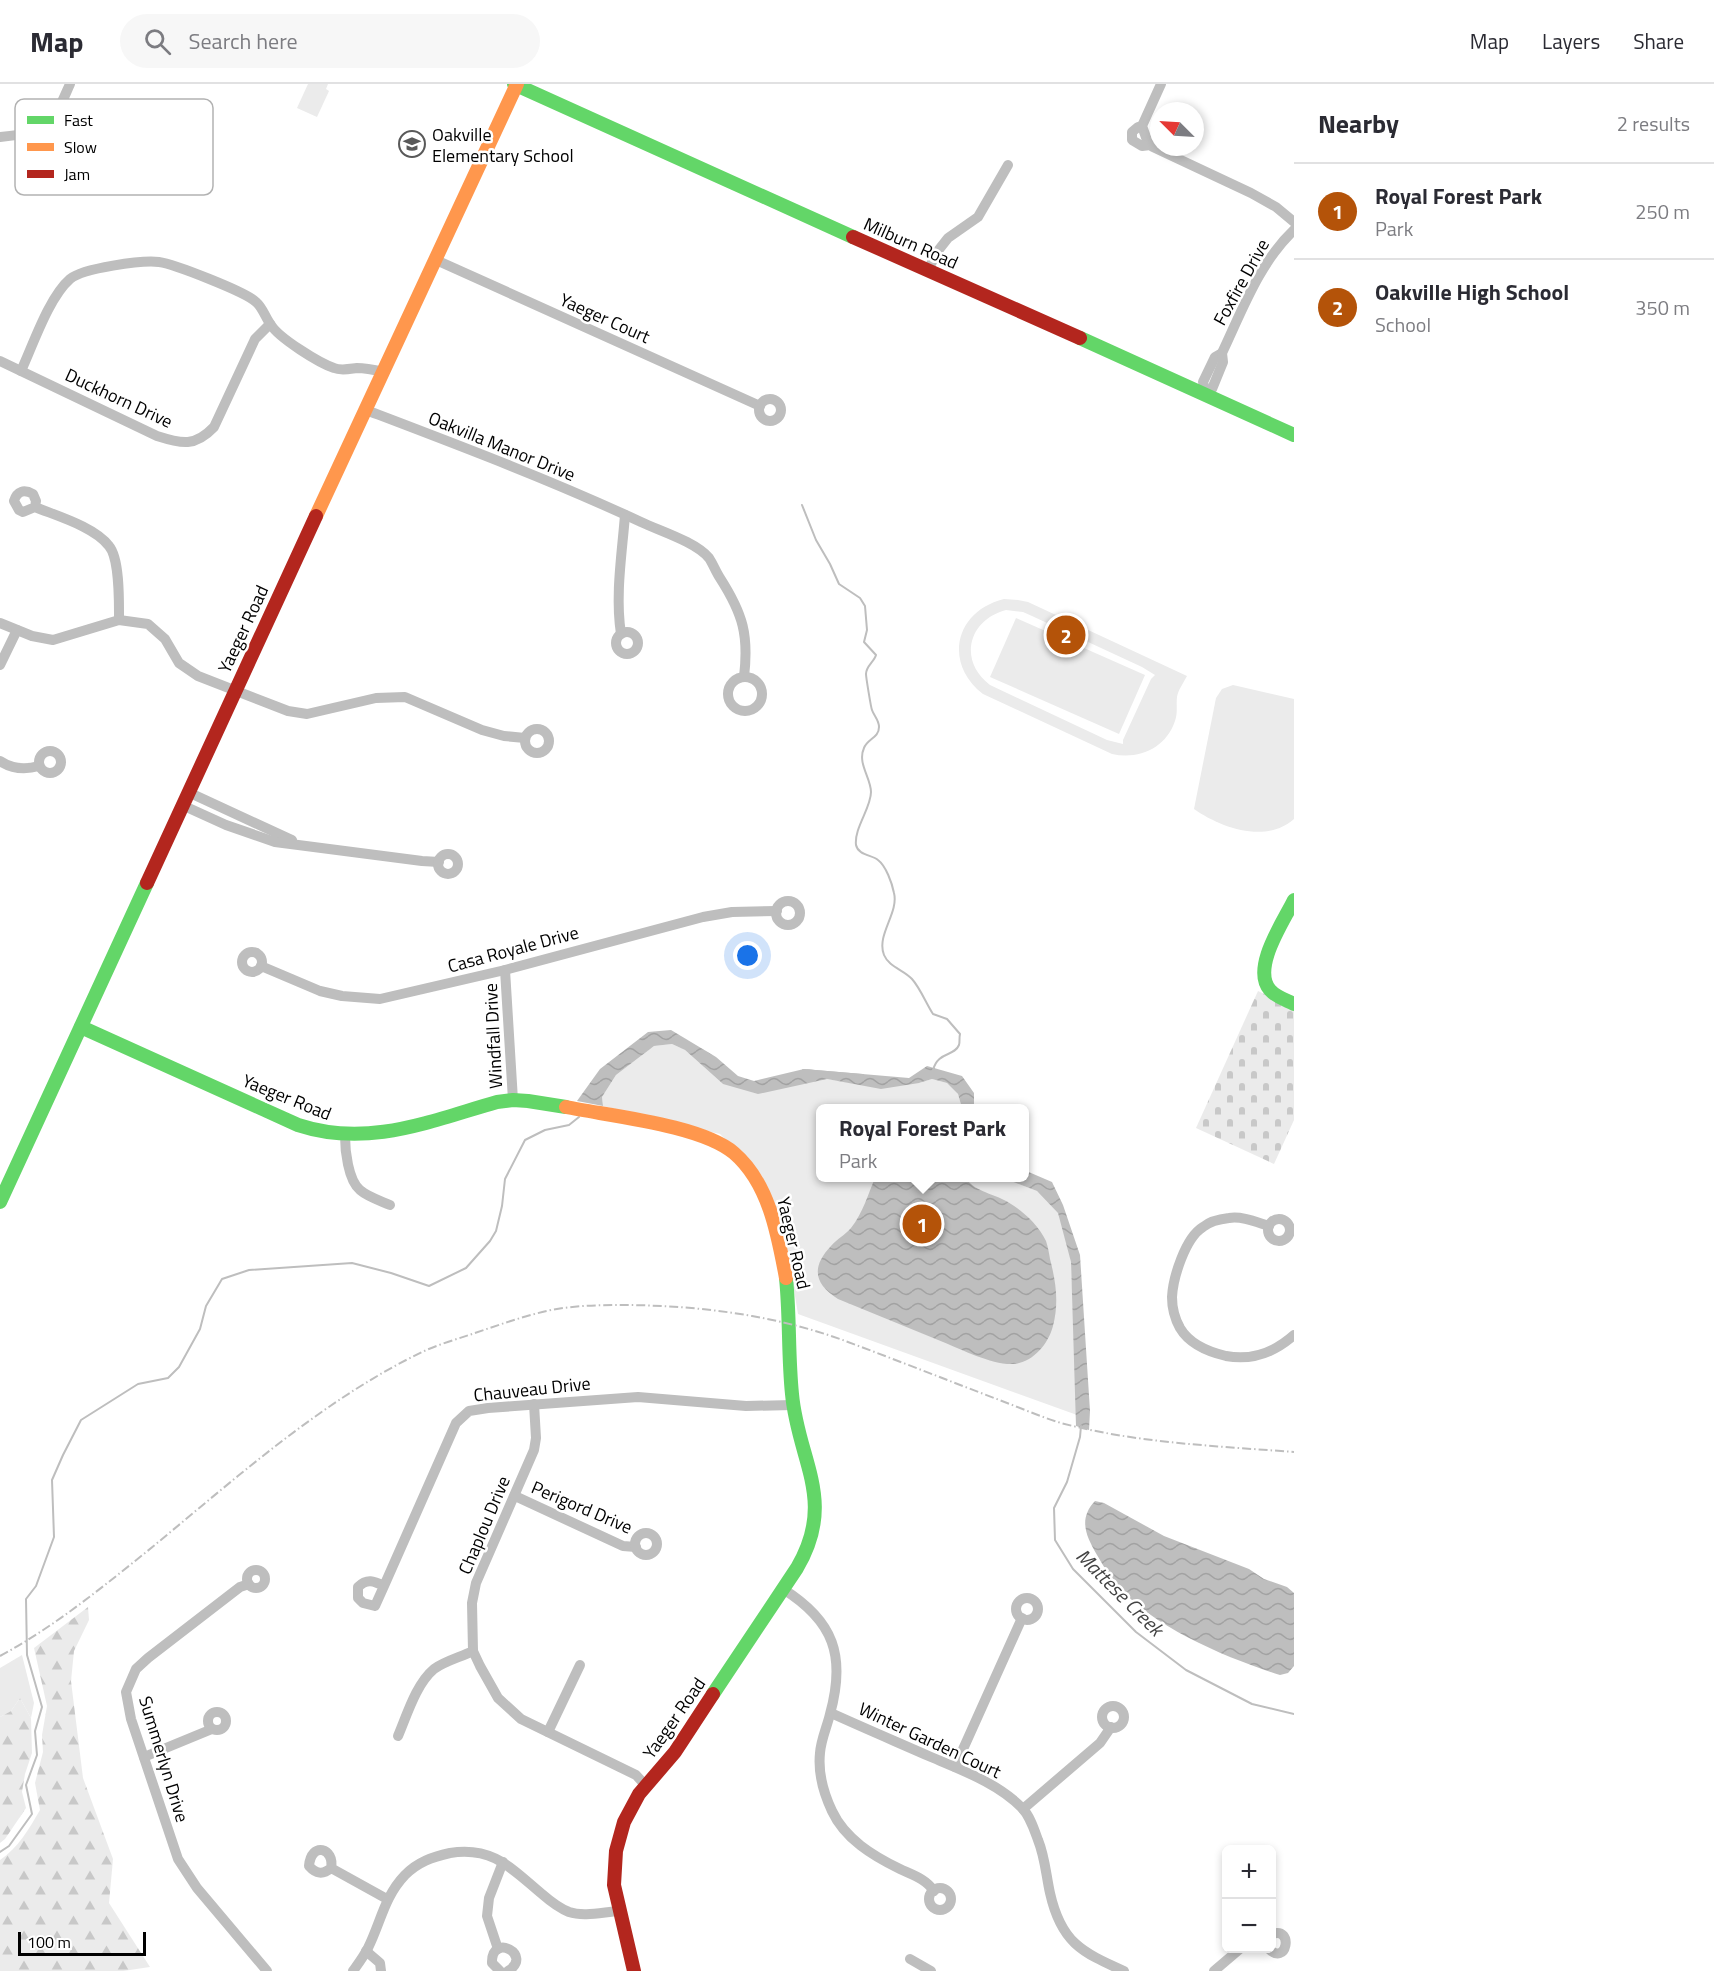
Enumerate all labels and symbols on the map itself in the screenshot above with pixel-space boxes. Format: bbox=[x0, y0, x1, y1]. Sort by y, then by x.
legend bbox=[15, 99, 213, 195]
north arrow bbox=[1150, 102, 1204, 156]
text: Fast bbox=[64, 108, 93, 132]
place label: Oakville Elementary School bbox=[432, 121, 574, 169]
school or university icon: Oakville Elementary School bbox=[397, 129, 427, 159]
text: Slow bbox=[64, 135, 97, 159]
text: Jam bbox=[64, 162, 90, 186]
street label: Milburn Road bbox=[859, 210, 963, 276]
street label: Foxfire Drive bbox=[1206, 234, 1276, 330]
street label: Yaeger Court bbox=[555, 286, 655, 350]
street label: Duckhorn Drive bbox=[61, 361, 177, 435]
street label: Oakvilla Manor Drive bbox=[424, 404, 580, 488]
street label: Yaeger Road bbox=[211, 581, 275, 677]
pin: 2 bbox=[1046, 612, 1086, 658]
street label: Casa Royale Drive bbox=[445, 919, 581, 979]
your location bbox=[733, 941, 762, 970]
street label: Windfall Drive bbox=[477, 983, 509, 1089]
street label: Yaeger Road bbox=[238, 1067, 336, 1127]
street label: Yaeger Road bbox=[770, 1194, 818, 1292]
pin: 1 bbox=[902, 1202, 942, 1246]
street label: Chauveau Drive bbox=[472, 1369, 592, 1409]
street label: Chaplou Drive bbox=[451, 1472, 517, 1578]
street label: Perigord Drive bbox=[527, 1474, 637, 1540]
water label: Mattese Creek bbox=[1069, 1541, 1172, 1644]
street label: Yaeger Road bbox=[636, 1672, 712, 1764]
street label: Summerlyn Drive bbox=[132, 1693, 196, 1825]
street label: Winter Garden Court bbox=[854, 1695, 1006, 1785]
scale bar bbox=[18, 1929, 146, 1956]

